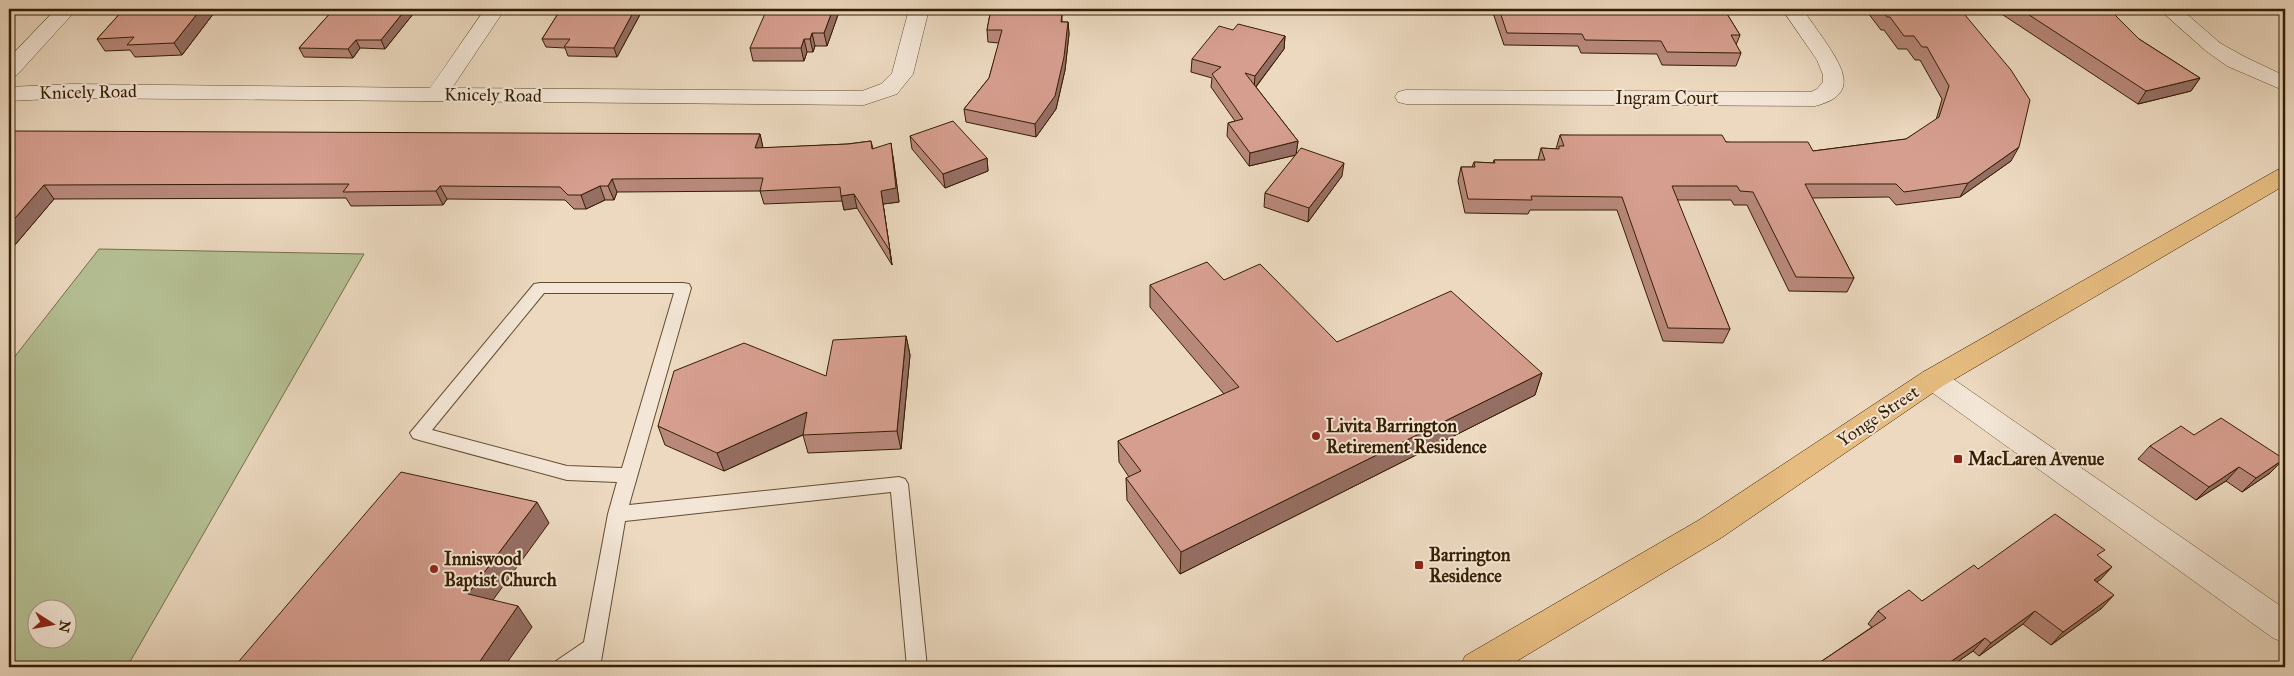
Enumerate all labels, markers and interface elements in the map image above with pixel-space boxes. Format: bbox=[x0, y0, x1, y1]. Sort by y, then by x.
street label: Knicely Road bbox=[39, 80, 137, 104]
street label: Knicely Road bbox=[444, 83, 542, 107]
street label: Ingram Court bbox=[1615, 87, 1719, 110]
street label: Yonge Street bbox=[1833, 380, 1924, 452]
place label: Livita Barrington Retirement Residence bbox=[1326, 415, 1487, 458]
marker: Livita Barrington Retirement Residence bbox=[1310, 430, 1322, 442]
place label: MacLaren Avenue bbox=[1968, 448, 2105, 470]
marker: MacLaren Avenue bbox=[1952, 453, 1964, 465]
place label: Barrington Residence bbox=[1429, 544, 1511, 587]
place label: Inniswood Baptist Church bbox=[444, 548, 558, 592]
marker: Barrington Residence bbox=[1413, 559, 1425, 571]
marker: Inniswood Baptist Church bbox=[428, 563, 440, 575]
north arrow bbox=[28, 598, 78, 648]
text: N bbox=[55, 619, 74, 634]

